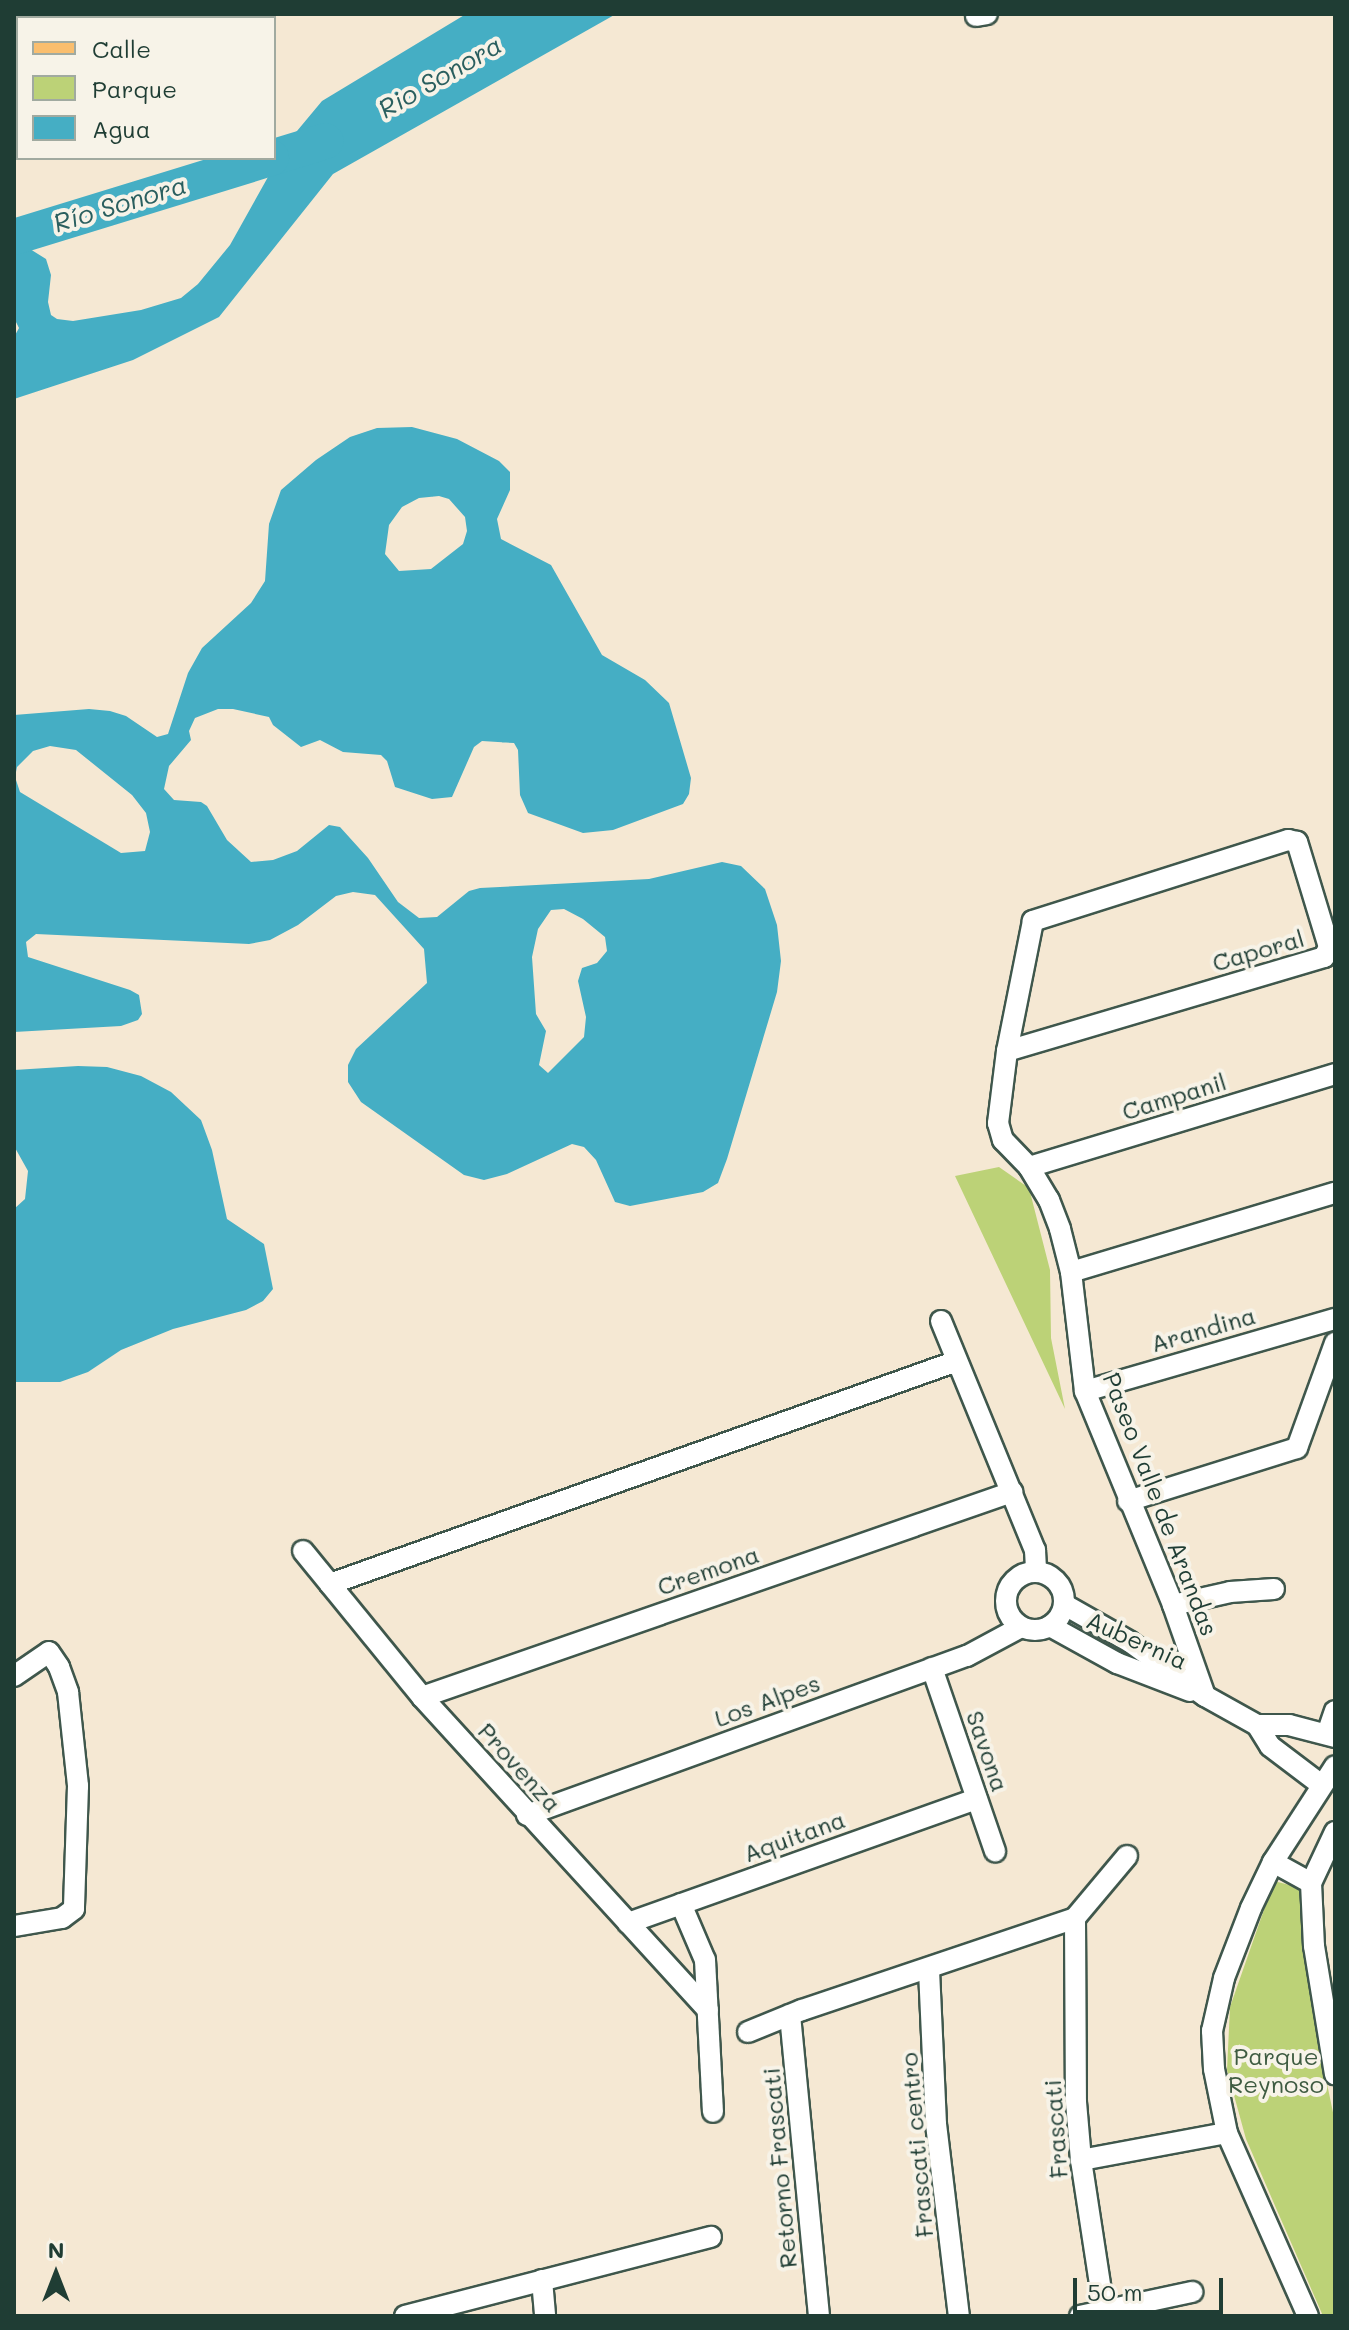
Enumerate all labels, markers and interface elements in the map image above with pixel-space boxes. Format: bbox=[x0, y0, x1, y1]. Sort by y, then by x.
legend bbox=[16, 16, 276, 160]
water label: Rio Sonora bbox=[373, 29, 507, 125]
text: Calle bbox=[92, 33, 151, 64]
text: Parque bbox=[92, 73, 177, 104]
text: Agua bbox=[92, 113, 151, 144]
water label: Río Sonora bbox=[50, 169, 190, 239]
street label: Caporal bbox=[1209, 923, 1307, 977]
street label: Campanil bbox=[1118, 1066, 1230, 1126]
street label: Arandina bbox=[1147, 1300, 1259, 1358]
street label: Paseo Valle de Arandas bbox=[1097, 1368, 1225, 1640]
street label: Cremona bbox=[653, 1539, 763, 1601]
street label: Aubernia bbox=[1082, 1605, 1192, 1675]
street label: Los Alpes bbox=[710, 1668, 824, 1732]
street label: Savona bbox=[961, 1707, 1015, 1795]
street label: Provenza bbox=[472, 1716, 568, 1818]
street label: Aquitana bbox=[739, 1804, 849, 1868]
park label: Parque Reynoso bbox=[1228, 2042, 1324, 2098]
street label: Frascati centro bbox=[894, 2051, 938, 2239]
street label: Retorno Frascati bbox=[756, 2066, 802, 2270]
street label: Frascati bbox=[1037, 2079, 1073, 2179]
north arrow bbox=[16, 2234, 96, 2314]
text: N bbox=[48, 2235, 64, 2264]
scale bar bbox=[1077, 2262, 1227, 2312]
text: 50 m bbox=[1087, 2276, 1143, 2307]

